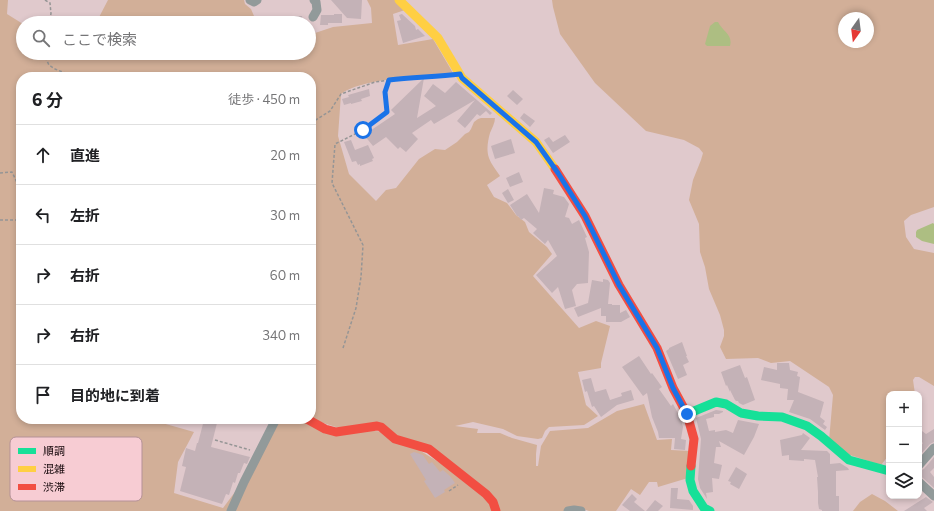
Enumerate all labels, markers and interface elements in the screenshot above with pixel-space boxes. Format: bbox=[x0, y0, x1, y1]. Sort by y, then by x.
north arrow bbox=[838, 12, 874, 48]
search box bbox=[16, 16, 316, 60]
icon: search bbox=[30, 27, 52, 49]
text: ここで検索 bbox=[62, 30, 137, 48]
text: 6 分 bbox=[32, 89, 63, 110]
text: 徒歩 · 450 m bbox=[228, 91, 300, 107]
route start bbox=[354, 121, 372, 139]
icon: ahead bbox=[32, 144, 54, 166]
text: 直進 bbox=[70, 146, 100, 164]
text: 20 m bbox=[271, 147, 300, 163]
icon: left bbox=[32, 204, 54, 226]
text: 左折 bbox=[70, 206, 100, 224]
text: 30 m bbox=[270, 207, 300, 223]
icon: right bbox=[32, 264, 54, 286]
text: 右折 bbox=[70, 266, 100, 284]
text: 60 m bbox=[270, 267, 300, 283]
icon: right bbox=[32, 324, 54, 346]
text: 右折 bbox=[70, 326, 100, 344]
text: 340 m bbox=[262, 327, 300, 343]
icon: arrive bbox=[32, 384, 54, 406]
text: 目的地に到着 bbox=[70, 386, 160, 404]
map controls bbox=[886, 391, 922, 499]
button: + bbox=[886, 391, 922, 427]
route end bbox=[678, 405, 696, 423]
button: − bbox=[886, 427, 922, 463]
legend bbox=[10, 437, 142, 501]
text: 順調 bbox=[43, 444, 65, 457]
text: 混雑 bbox=[43, 462, 65, 475]
button: layers bbox=[886, 463, 922, 499]
text: 渋滞 bbox=[43, 480, 65, 493]

